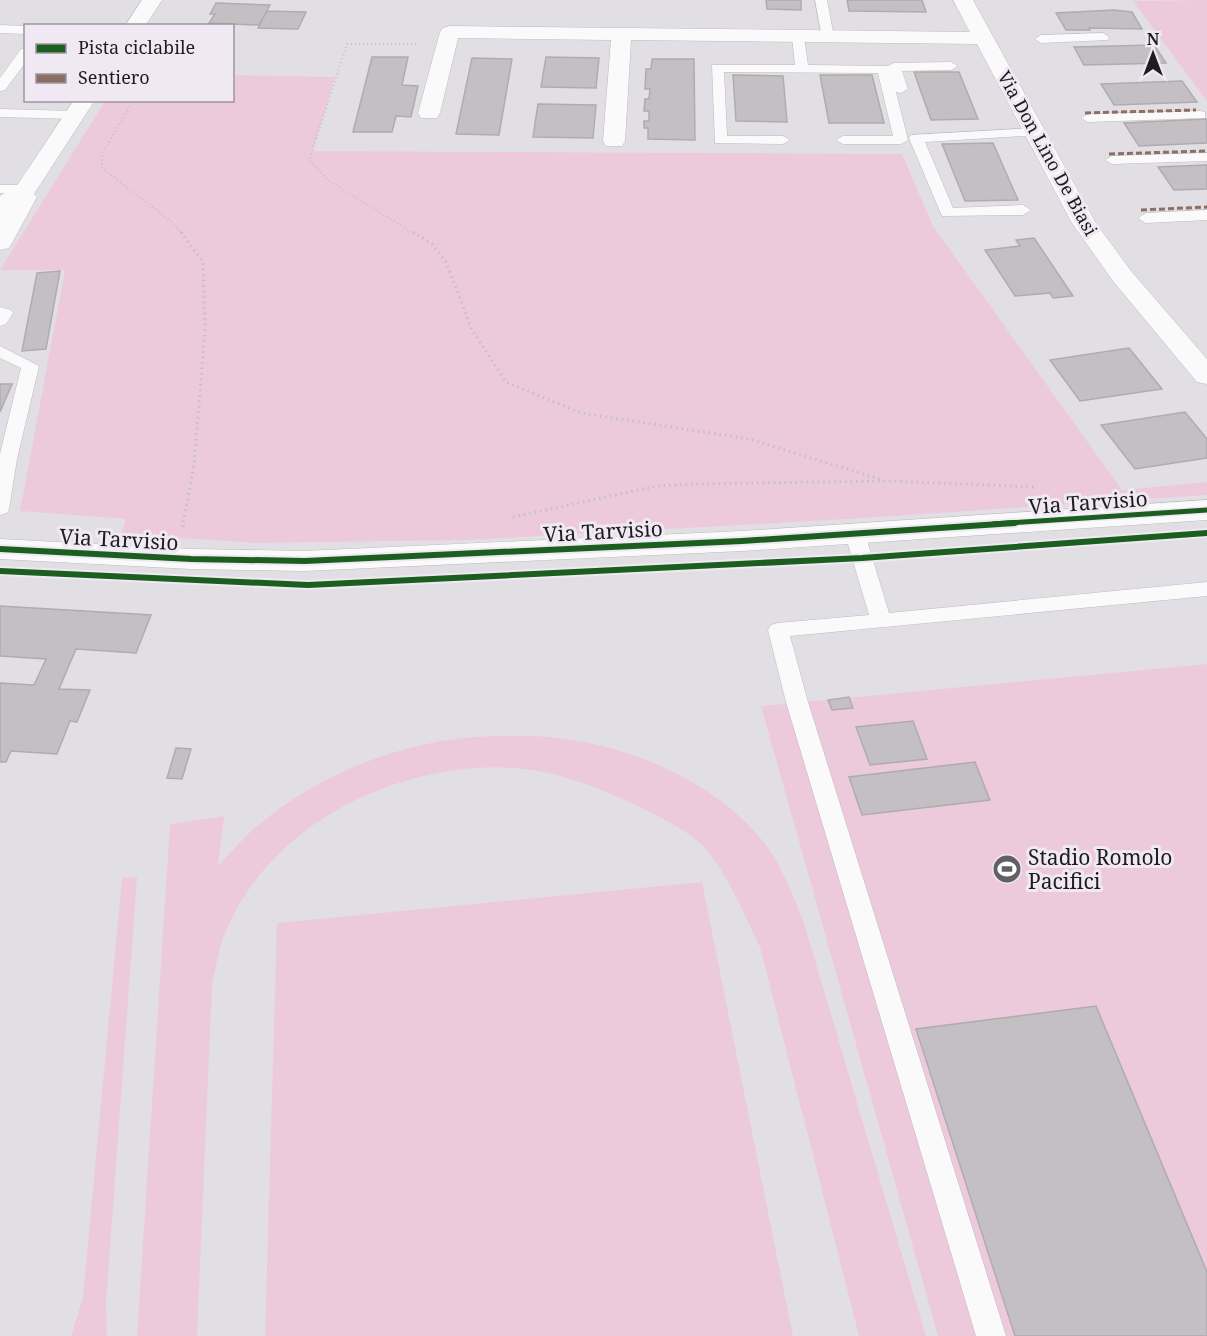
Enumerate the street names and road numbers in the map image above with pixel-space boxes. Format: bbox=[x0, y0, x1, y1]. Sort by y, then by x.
street label: Via Don Lino De Biasi bbox=[993, 66, 1103, 240]
street label: Via Tarvisio bbox=[1028, 484, 1148, 520]
street label: Via Tarvisio bbox=[543, 514, 663, 548]
street label: Via Tarvisio bbox=[59, 522, 179, 556]

